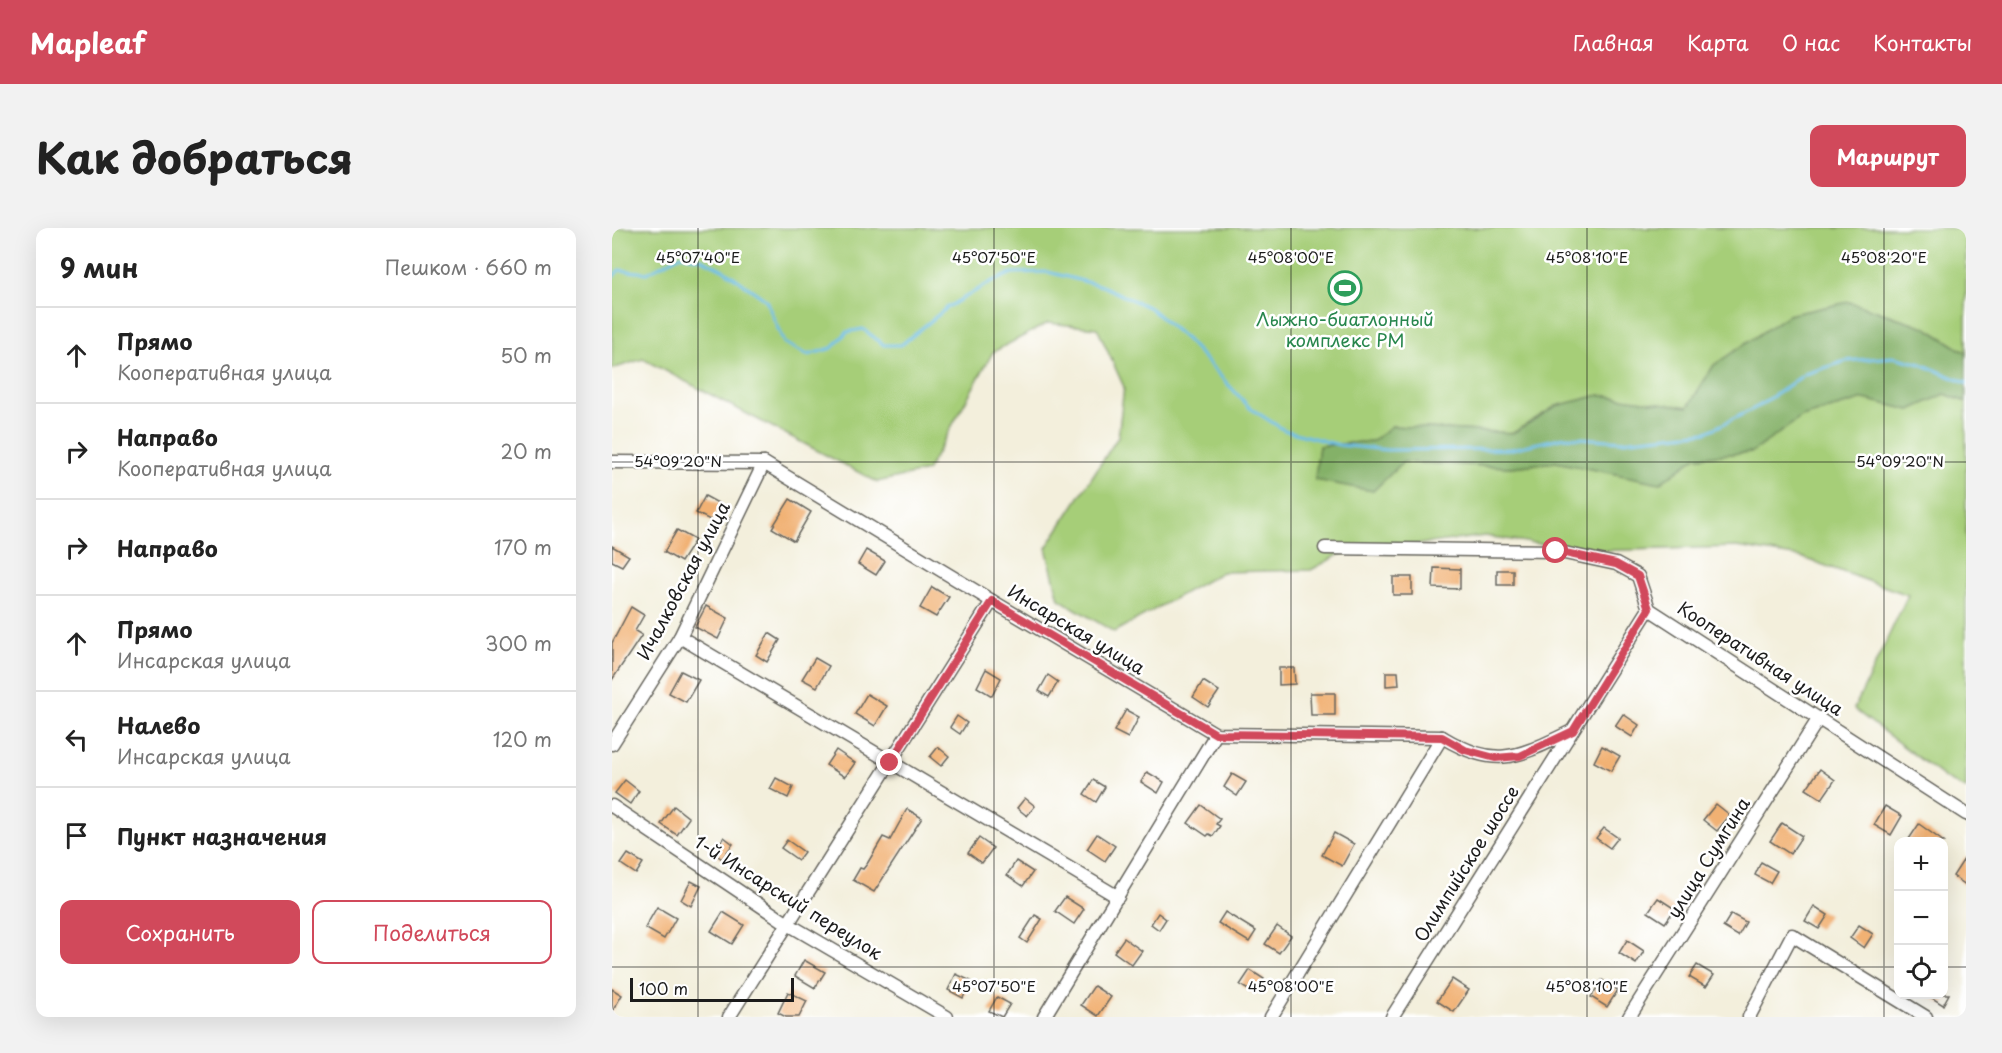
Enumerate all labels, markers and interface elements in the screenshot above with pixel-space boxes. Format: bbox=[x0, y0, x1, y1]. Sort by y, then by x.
text: Mapleaf bbox=[30, 21, 146, 64]
text: Главная bbox=[1573, 26, 1654, 58]
text: Карта bbox=[1687, 26, 1749, 58]
text: О нас bbox=[1782, 26, 1840, 58]
text: Контакты bbox=[1873, 26, 1972, 58]
text: Как добраться bbox=[36, 125, 353, 188]
button: Маршрут bbox=[1810, 125, 1966, 187]
text: 45°07'40"E bbox=[656, 245, 740, 268]
text: 45°07'50"E bbox=[952, 245, 1036, 268]
text: 45°08'00"E bbox=[1248, 245, 1334, 268]
text: 45°08'10"E bbox=[1546, 245, 1628, 268]
text: 45°08'20"E bbox=[1841, 245, 1927, 268]
text: 9 мин bbox=[60, 248, 138, 287]
text: Пешком · 660 m bbox=[385, 252, 552, 282]
sports icon: Лыжно-биатлонный комплекс РМ bbox=[1327, 270, 1363, 306]
place label: Лыжно-биатлонный комплекс РМ bbox=[1256, 305, 1434, 353]
text: Прямо bbox=[117, 324, 192, 357]
icon: ahead bbox=[60, 339, 93, 372]
text: 50 m bbox=[500, 340, 552, 370]
text: Кооперативная улица bbox=[117, 357, 331, 387]
text: Направо bbox=[117, 420, 218, 453]
icon: right bbox=[60, 435, 93, 468]
text: 20 m bbox=[500, 436, 552, 466]
text: 54°09'20"N bbox=[634, 449, 722, 472]
text: 54°09'20"N bbox=[1856, 449, 1944, 472]
text: Кооперативная улица bbox=[117, 453, 331, 483]
street label: Ичалковская улица bbox=[629, 496, 736, 664]
icon: right bbox=[60, 531, 93, 564]
text: Направо bbox=[117, 531, 218, 564]
text: 170 m bbox=[494, 532, 552, 562]
route start bbox=[1542, 537, 1568, 563]
street label: Инсарская улица bbox=[1003, 577, 1151, 681]
street label: Кооперативная улица bbox=[1673, 594, 1850, 722]
text: Прямо bbox=[117, 612, 192, 645]
icon: ahead bbox=[60, 627, 93, 660]
text: 300 m bbox=[485, 628, 552, 658]
text: Инсарская улица bbox=[117, 645, 291, 675]
text: Налево bbox=[117, 708, 200, 741]
icon: left bbox=[60, 723, 93, 756]
text: 120 m bbox=[493, 724, 552, 754]
text: Инсарская улица bbox=[117, 741, 291, 771]
route end bbox=[876, 749, 902, 775]
street label: Олимпийское шоссе bbox=[1407, 780, 1525, 947]
street label: улица Сумгина bbox=[1660, 791, 1756, 923]
icon: arrive bbox=[60, 819, 93, 852]
text: Пункт назначения bbox=[117, 819, 327, 852]
street label: 1-й Инсарский переулок bbox=[690, 828, 888, 966]
map controls bbox=[1894, 837, 1948, 999]
button: + bbox=[1894, 837, 1948, 891]
button: − bbox=[1894, 891, 1948, 945]
button: Сохранить bbox=[60, 900, 300, 964]
button: Поделиться bbox=[312, 900, 552, 964]
button: locate bbox=[1894, 945, 1948, 999]
text: 45°07'50"E bbox=[952, 974, 1036, 997]
text: 45°08'00"E bbox=[1248, 974, 1334, 997]
text: 45°08'10"E bbox=[1546, 974, 1628, 997]
scale bar bbox=[630, 975, 794, 1002]
text: 100 m bbox=[639, 976, 688, 1000]

